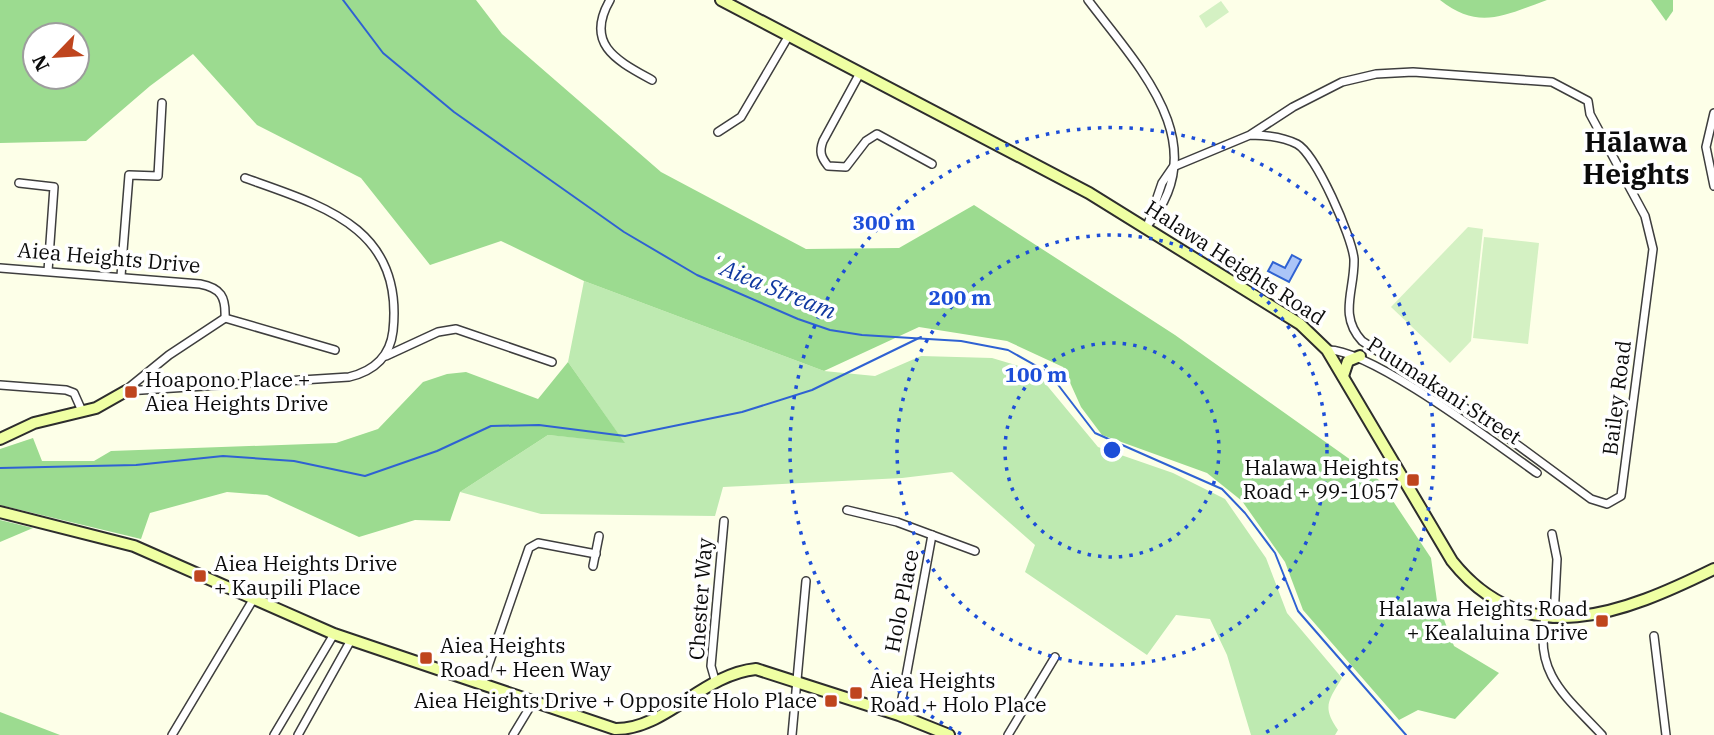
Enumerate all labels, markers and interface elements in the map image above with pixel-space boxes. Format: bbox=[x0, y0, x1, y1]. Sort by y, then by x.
north arrow bbox=[21, 21, 91, 91]
text: N bbox=[27, 51, 55, 75]
district label: Hālawa Heights bbox=[1582, 123, 1690, 192]
street label: Halawa Heights Road bbox=[1140, 193, 1331, 331]
text: 300 m bbox=[852, 208, 916, 236]
street label: Aiea Heights Drive bbox=[17, 235, 202, 279]
water label: ʻAiea Stream bbox=[704, 247, 841, 326]
text: 200 m bbox=[928, 283, 992, 311]
street label: Puumakani Street bbox=[1362, 330, 1527, 450]
street label: Bailey Road bbox=[1595, 338, 1637, 457]
text: 100 m bbox=[1004, 360, 1068, 388]
place label: Hoapono Place + Aiea Heights Drive bbox=[145, 365, 328, 417]
marker: Hoapono Place + Aiea Heights Drive bbox=[123, 384, 139, 400]
centre of rings bbox=[1100, 438, 1124, 462]
place label: Halawa Heights Road + 99-1057 bbox=[1243, 453, 1399, 505]
marker: Halawa Heights Road + 99-1057 bbox=[1405, 472, 1421, 488]
street label: Chester Way bbox=[682, 536, 718, 661]
street label: Holo Place bbox=[877, 547, 925, 655]
place label: Aiea Heights Drive + Kaupili Place bbox=[214, 549, 397, 601]
marker: Aiea Heights Drive + Kaupili Place bbox=[192, 568, 208, 584]
place label: Halawa Heights Road + Kealaluina Drive bbox=[1378, 594, 1588, 646]
marker: Halawa Heights Road + Kealaluina Drive bbox=[1594, 613, 1610, 629]
place label: Aiea Heights Road + Heen Way bbox=[440, 631, 612, 683]
marker: Aiea Heights Road + Heen Way bbox=[418, 650, 434, 666]
place label: Aiea Heights Road + Holo Place bbox=[870, 666, 1047, 718]
marker: Aiea Heights Road + Holo Place bbox=[848, 685, 864, 701]
place label: Aiea Heights Drive + Opposite Holo Place bbox=[414, 686, 817, 714]
marker: Aiea Heights Drive + Opposite Holo Place bbox=[823, 693, 839, 709]

